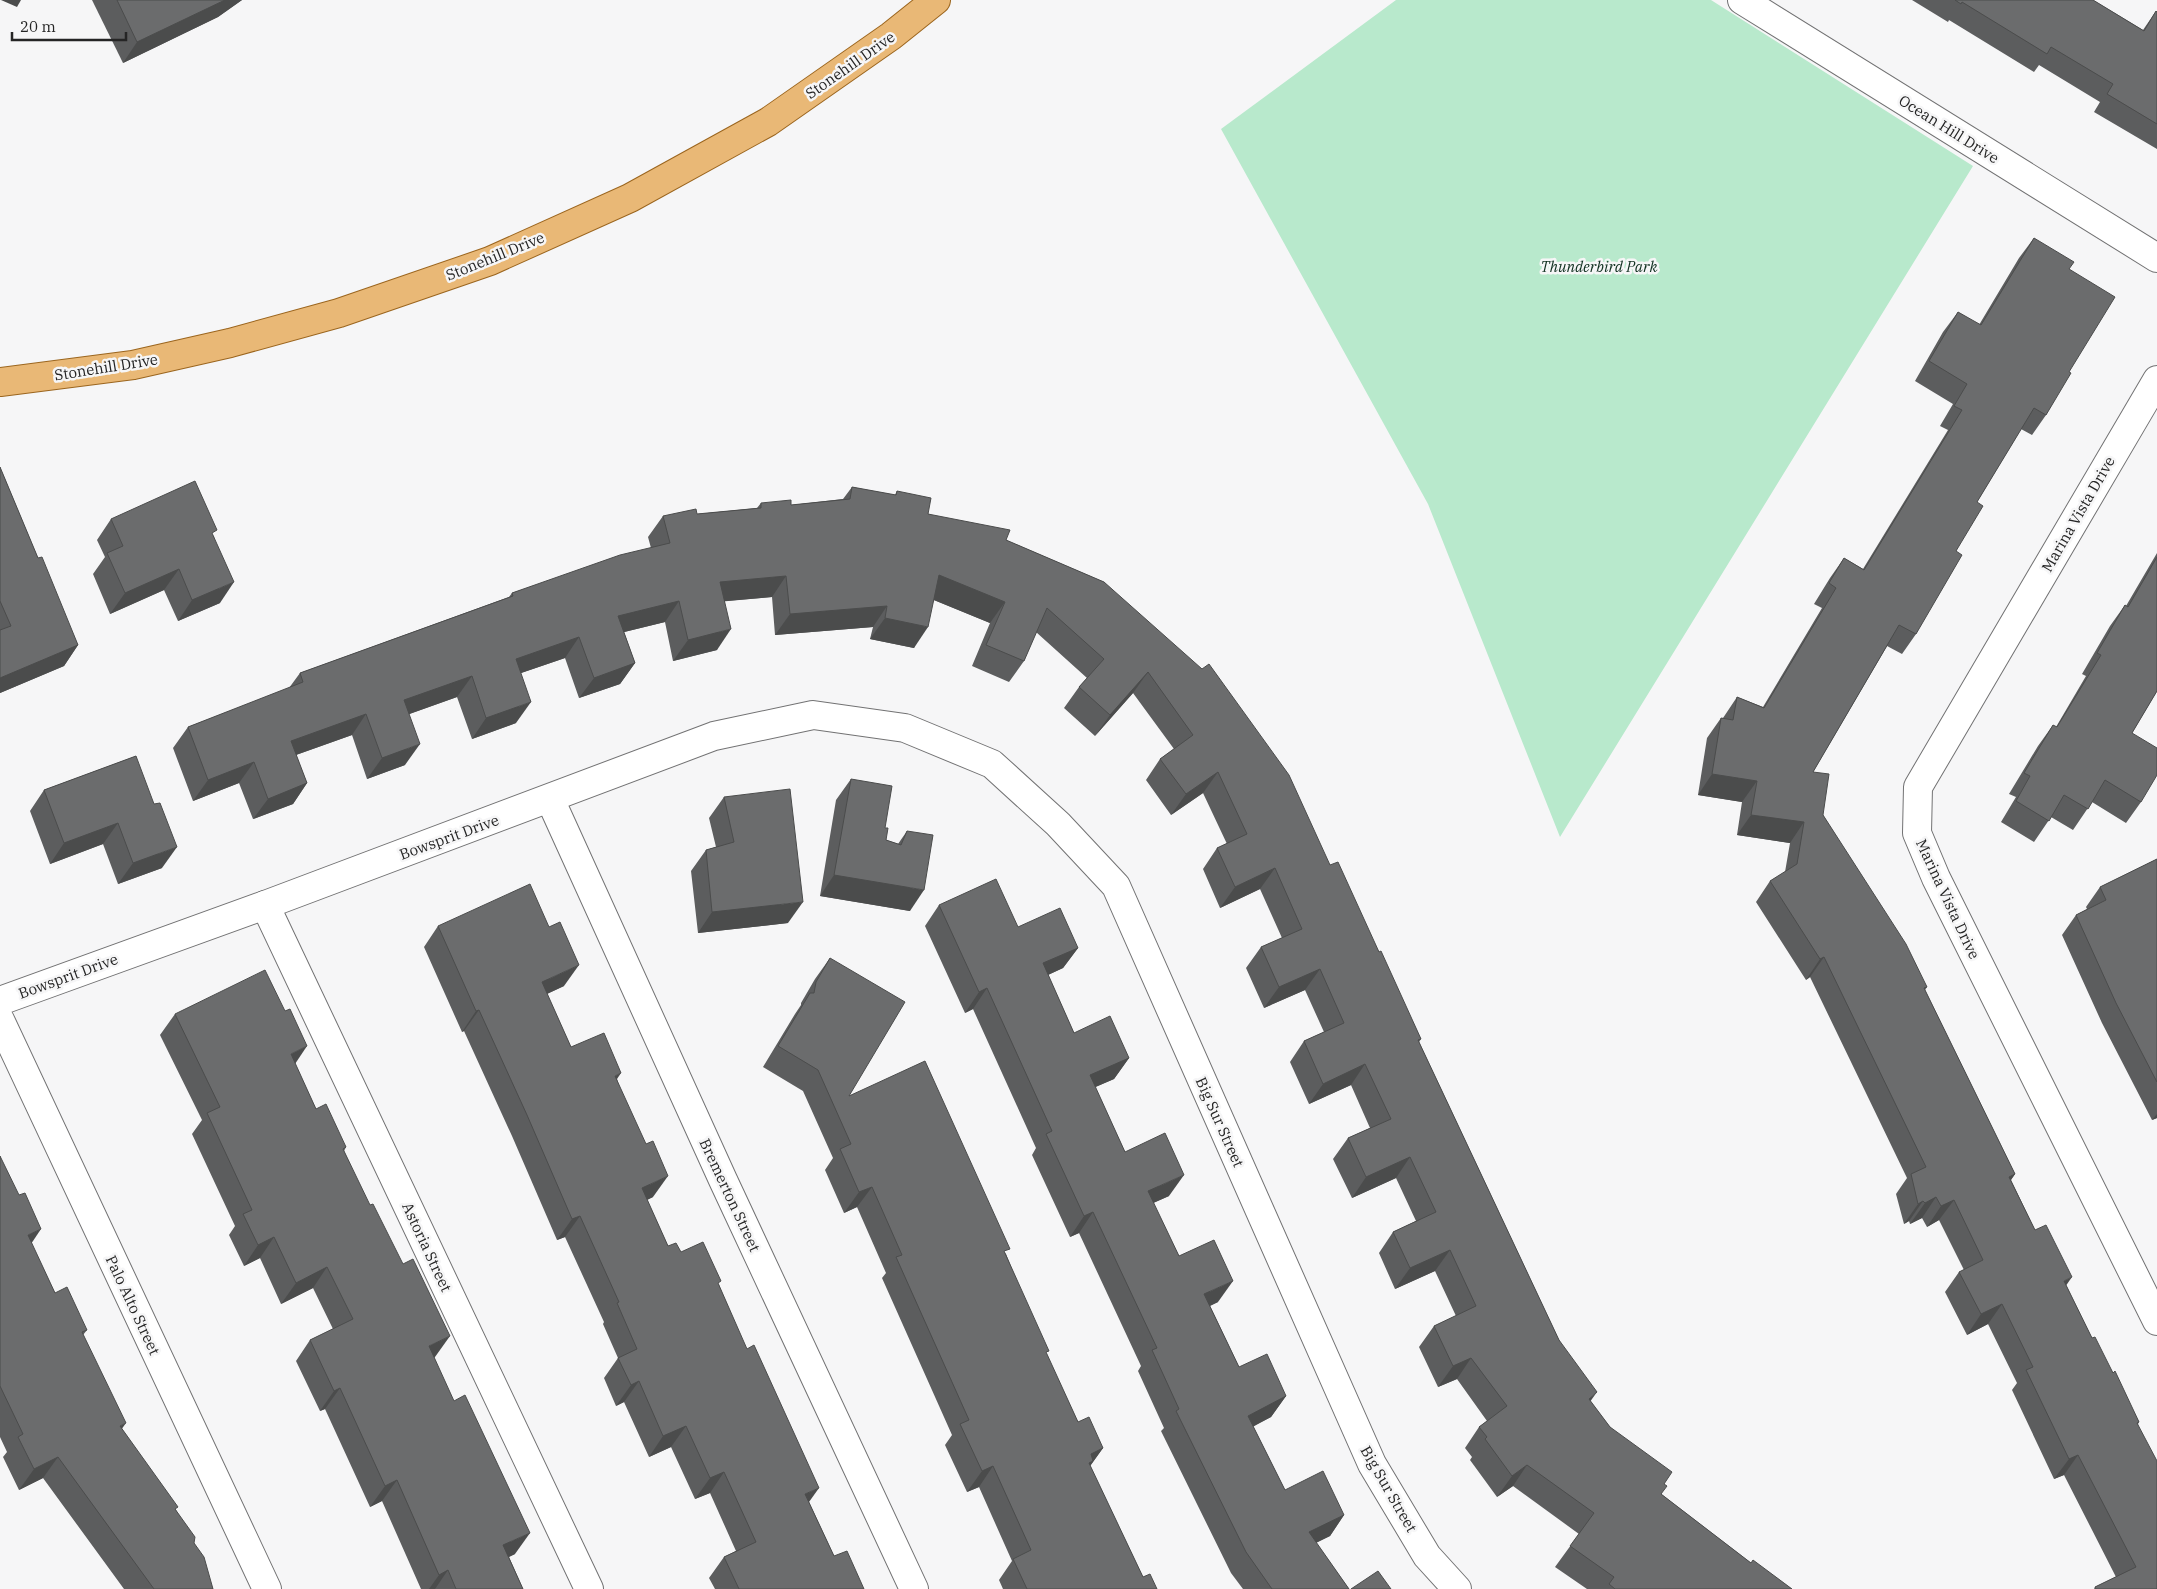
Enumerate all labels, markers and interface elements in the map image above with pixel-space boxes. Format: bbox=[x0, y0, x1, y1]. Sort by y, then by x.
scale bar bbox=[12, 10, 126, 42]
text: 20 m bbox=[20, 17, 56, 36]
street label: Stonehill Drive bbox=[802, 27, 898, 103]
street label: Ocean Hill Drive bbox=[1895, 91, 2003, 167]
street label: Stonehill Drive bbox=[443, 228, 547, 284]
park label: Thunderbird Park bbox=[1541, 257, 1657, 276]
street label: Stonehill Drive bbox=[53, 349, 159, 385]
street label: Marina Vista Drive bbox=[2037, 453, 2119, 575]
street label: Bowsprit Drive bbox=[397, 810, 501, 864]
street label: Marina Vista Drive bbox=[1912, 836, 1984, 962]
street label: Bowsprit Drive bbox=[16, 949, 120, 1003]
street label: Big Sur Street bbox=[1192, 1074, 1248, 1170]
street label: Bremerton Street bbox=[695, 1135, 765, 1255]
street label: Astoria Street bbox=[398, 1199, 456, 1295]
street label: Palo Alto Street bbox=[102, 1252, 164, 1358]
street label: Big Sur Street bbox=[1357, 1442, 1421, 1536]

